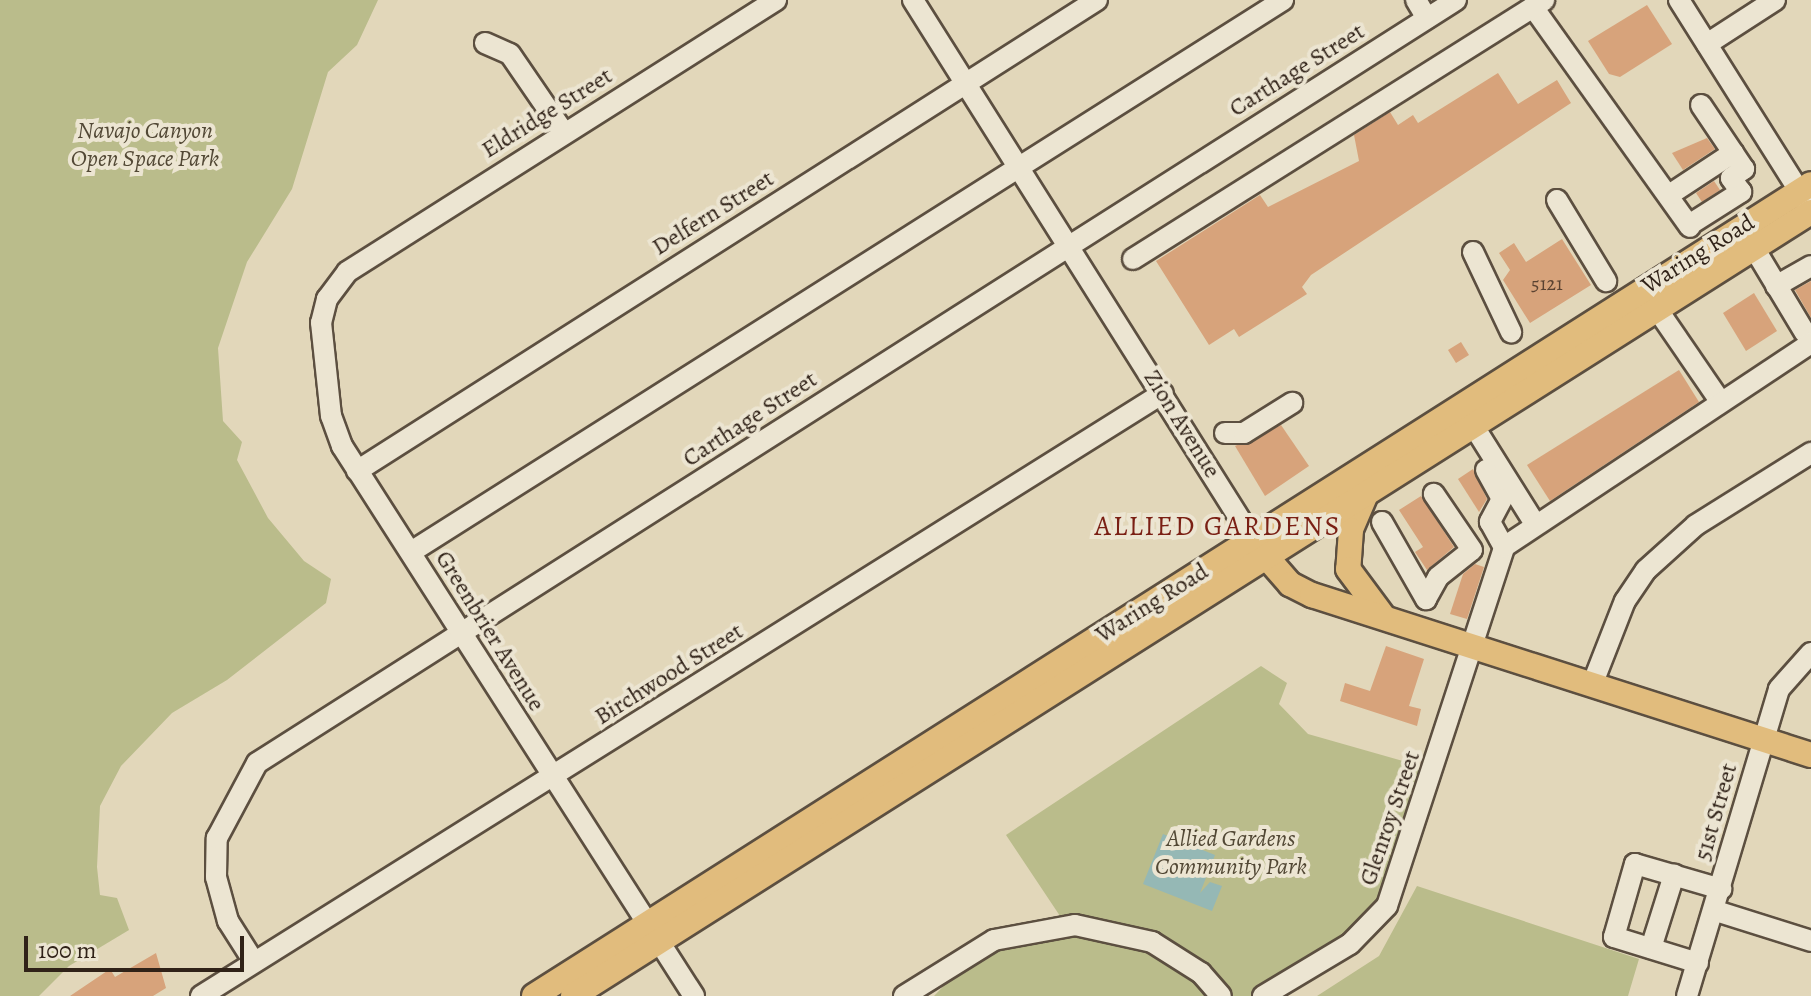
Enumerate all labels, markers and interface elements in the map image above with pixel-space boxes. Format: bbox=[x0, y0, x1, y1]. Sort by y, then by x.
street label: Carthage Street bbox=[1224, 17, 1370, 123]
street label: Eldridge Street bbox=[476, 61, 618, 165]
park label: Navajo Canyon Open Space Park bbox=[71, 117, 219, 173]
street label: Delfern Street bbox=[647, 164, 779, 262]
street label: Waring Road bbox=[1636, 208, 1760, 300]
house number: 5121 bbox=[1531, 271, 1563, 295]
street label: Carthage Street bbox=[678, 365, 822, 473]
street label: Zion Avenue bbox=[1138, 365, 1226, 483]
district label: ALLIED GARDENS bbox=[1095, 509, 1341, 543]
street label: Greenbrier Avenue bbox=[429, 546, 551, 716]
street label: Waring Road bbox=[1090, 557, 1214, 649]
street label: Birchwood Street bbox=[590, 617, 748, 731]
street label: Glenroy Street bbox=[1354, 747, 1426, 889]
street label: 51st Street bbox=[1688, 760, 1744, 864]
park label: Allied Gardens Community Park bbox=[1155, 825, 1307, 881]
scale bar bbox=[28, 920, 248, 970]
text: 100 m bbox=[38, 934, 97, 966]

